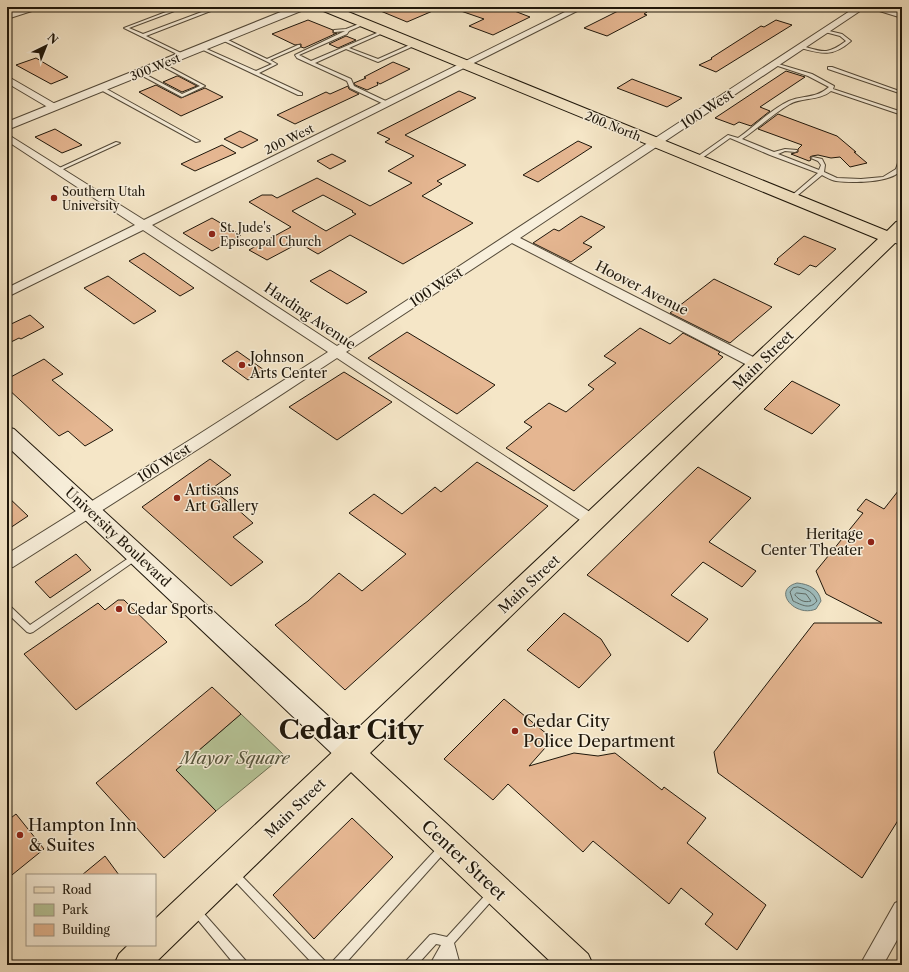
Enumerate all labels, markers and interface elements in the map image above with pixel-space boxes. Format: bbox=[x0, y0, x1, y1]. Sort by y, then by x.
north arrow bbox=[26, 26, 66, 66]
text: N bbox=[45, 30, 61, 47]
street label: 300 West bbox=[128, 50, 183, 84]
street label: 100 West bbox=[677, 85, 737, 133]
street label: 200 North bbox=[583, 108, 644, 144]
street label: 200 West bbox=[262, 120, 317, 157]
place label: Southern Utah University bbox=[62, 184, 146, 213]
marker: Southern Utah University bbox=[49, 193, 59, 203]
place label: St. Jude's Episcopal Church bbox=[220, 220, 322, 249]
marker: St. Jude's Episcopal Church bbox=[207, 229, 217, 239]
street label: Hoover Avenue bbox=[592, 257, 692, 319]
street label: 100 West bbox=[406, 263, 466, 311]
street label: Harding Avenue bbox=[261, 279, 359, 353]
street label: Main Street bbox=[729, 326, 797, 394]
place label: Johnson Arts Center bbox=[248, 348, 327, 382]
marker: Johnson Arts Center bbox=[237, 360, 247, 370]
street label: 100 West bbox=[134, 440, 194, 486]
place label: Artisans Art Gallery bbox=[184, 481, 259, 515]
street label: University Boulevard bbox=[61, 483, 175, 591]
marker: Artisans Art Gallery bbox=[172, 493, 182, 503]
place label: Heritage Center Theater bbox=[761, 525, 863, 559]
marker: Heritage Center Theater bbox=[866, 537, 876, 547]
street label: Main Street bbox=[494, 551, 564, 617]
place label: Cedar Sports bbox=[127, 600, 213, 618]
marker: Cedar Sports bbox=[114, 604, 124, 614]
place label: Cedar City Police Department bbox=[523, 711, 675, 751]
district label: Cedar City bbox=[279, 714, 424, 746]
marker: Cedar City Police Department bbox=[510, 726, 520, 736]
park label: Mayor Square bbox=[178, 748, 291, 768]
street label: Main Street bbox=[261, 774, 329, 842]
place label: Hampton Inn & Suites bbox=[28, 815, 137, 855]
street label: Center Street bbox=[418, 816, 510, 904]
marker: Hampton Inn & Suites bbox=[15, 830, 25, 840]
legend bbox=[26, 874, 156, 946]
text: Road bbox=[62, 882, 92, 897]
text: Park bbox=[62, 902, 89, 917]
text: Building bbox=[62, 922, 110, 937]

